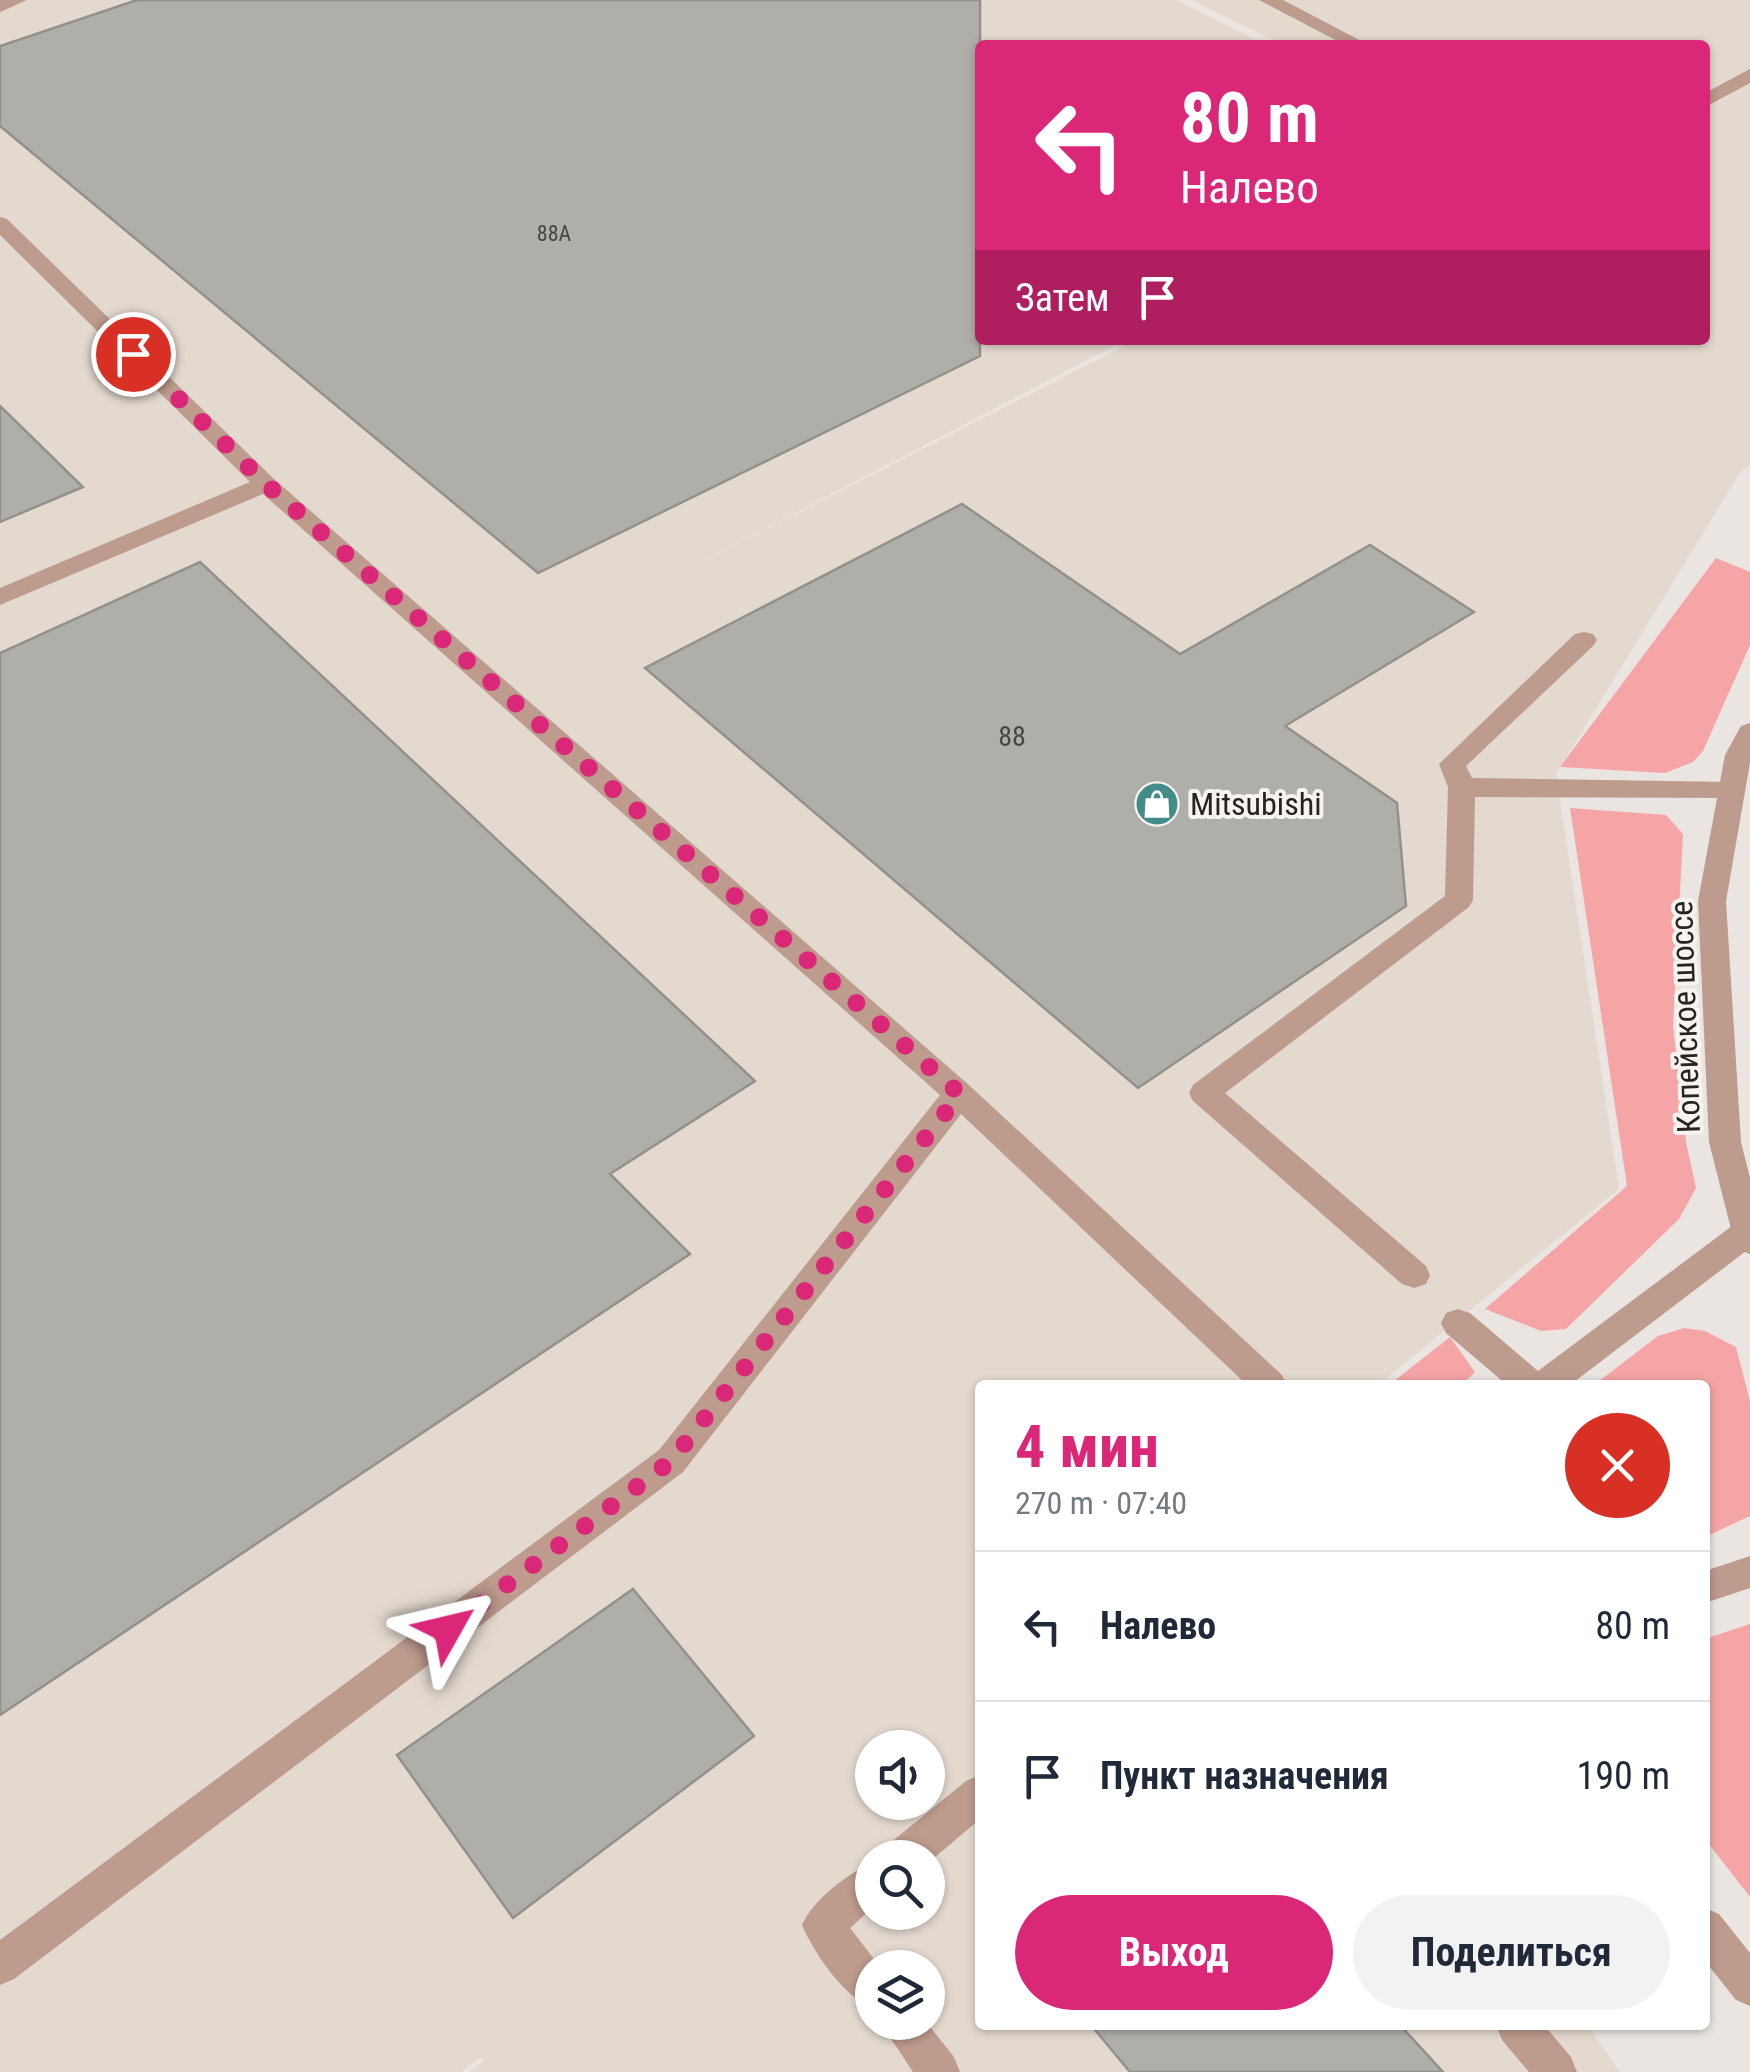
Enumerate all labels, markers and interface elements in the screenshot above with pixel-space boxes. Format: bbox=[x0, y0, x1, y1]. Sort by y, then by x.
text: 80 m bbox=[1180, 77, 1319, 159]
icon: left bbox=[1015, 80, 1145, 210]
text: Налево bbox=[1180, 161, 1319, 214]
house number: 88А bbox=[537, 221, 572, 246]
icon: arrive bbox=[1130, 270, 1185, 325]
text: Затем bbox=[1015, 276, 1110, 320]
pin bbox=[91, 312, 176, 397]
icon: arrive bbox=[106, 327, 161, 382]
house number: 88 bbox=[998, 720, 1026, 753]
shop icon: Mitsubishi bbox=[1134, 781, 1180, 827]
place label: Mitsubishi bbox=[1190, 785, 1322, 823]
street label: Копейское шоссе bbox=[1662, 900, 1708, 1134]
text: 4 мин bbox=[1015, 1411, 1159, 1482]
button: close bbox=[1565, 1413, 1670, 1518]
text: 270 m · 07:40 bbox=[1015, 1484, 1187, 1522]
position arrow bbox=[396, 1577, 500, 1681]
icon: left bbox=[1015, 1599, 1070, 1654]
text: Налево bbox=[1100, 1604, 1216, 1648]
text: 80 m bbox=[1595, 1604, 1670, 1648]
map controls bbox=[855, 1730, 945, 2040]
button: sound bbox=[855, 1730, 945, 1820]
icon: arrive bbox=[1015, 1749, 1070, 1804]
text: Пункт назначения bbox=[1100, 1754, 1389, 1798]
text: 190 m bbox=[1576, 1754, 1670, 1798]
button: search bbox=[855, 1840, 945, 1930]
button: Выход bbox=[1015, 1895, 1333, 2010]
button: Поделиться bbox=[1353, 1895, 1670, 2010]
button: layers bbox=[855, 1950, 945, 2040]

